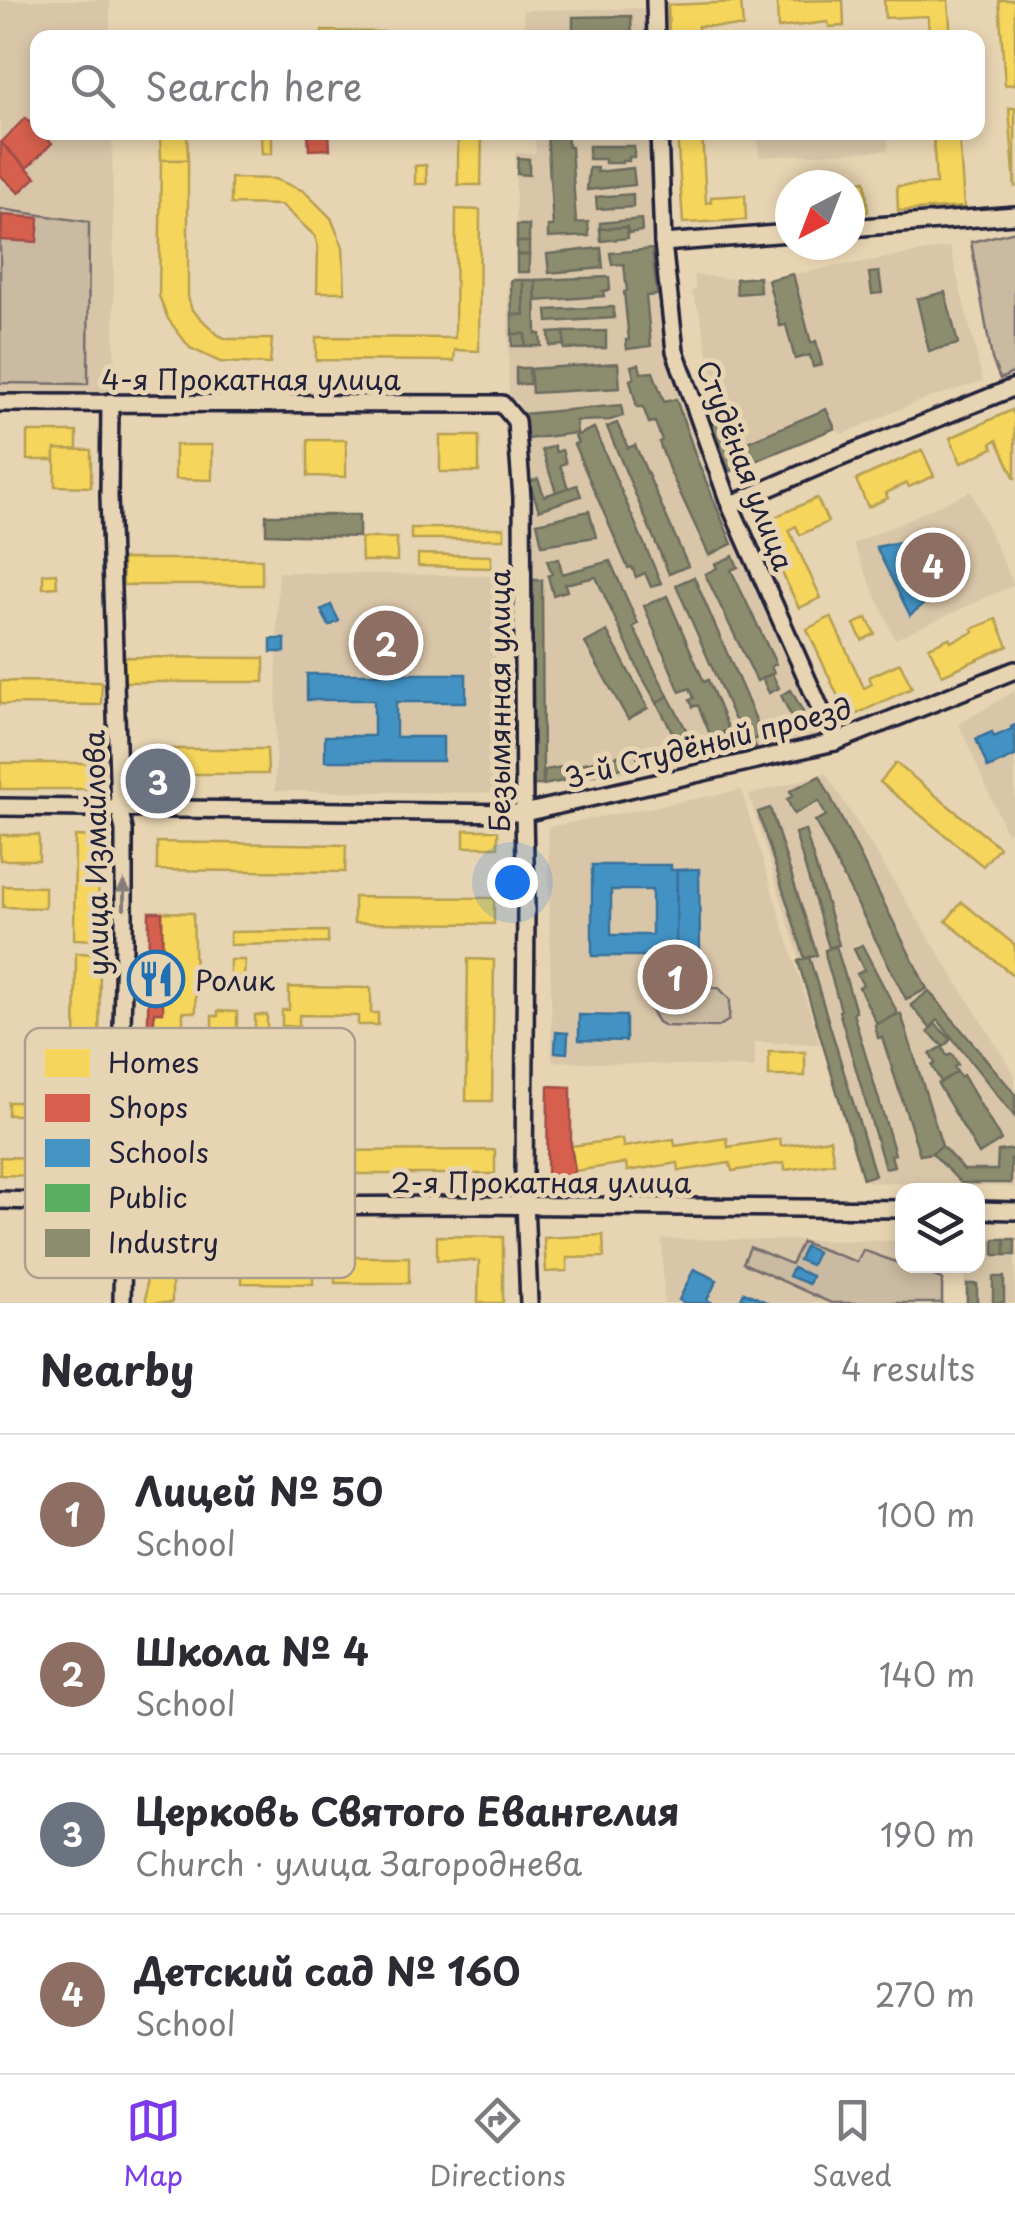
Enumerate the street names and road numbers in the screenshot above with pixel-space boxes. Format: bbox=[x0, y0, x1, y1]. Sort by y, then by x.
street label: Студёная улица bbox=[686, 353, 806, 577]
street label: 4-я Прокатная улица bbox=[101, 357, 401, 400]
street label: Безымянная улица bbox=[477, 569, 520, 833]
street label: 3-й Студёный проезд bbox=[560, 686, 856, 798]
street label: улица Измайлова bbox=[71, 729, 119, 976]
street label: 2-я Прокатная улица bbox=[391, 1160, 692, 1203]

